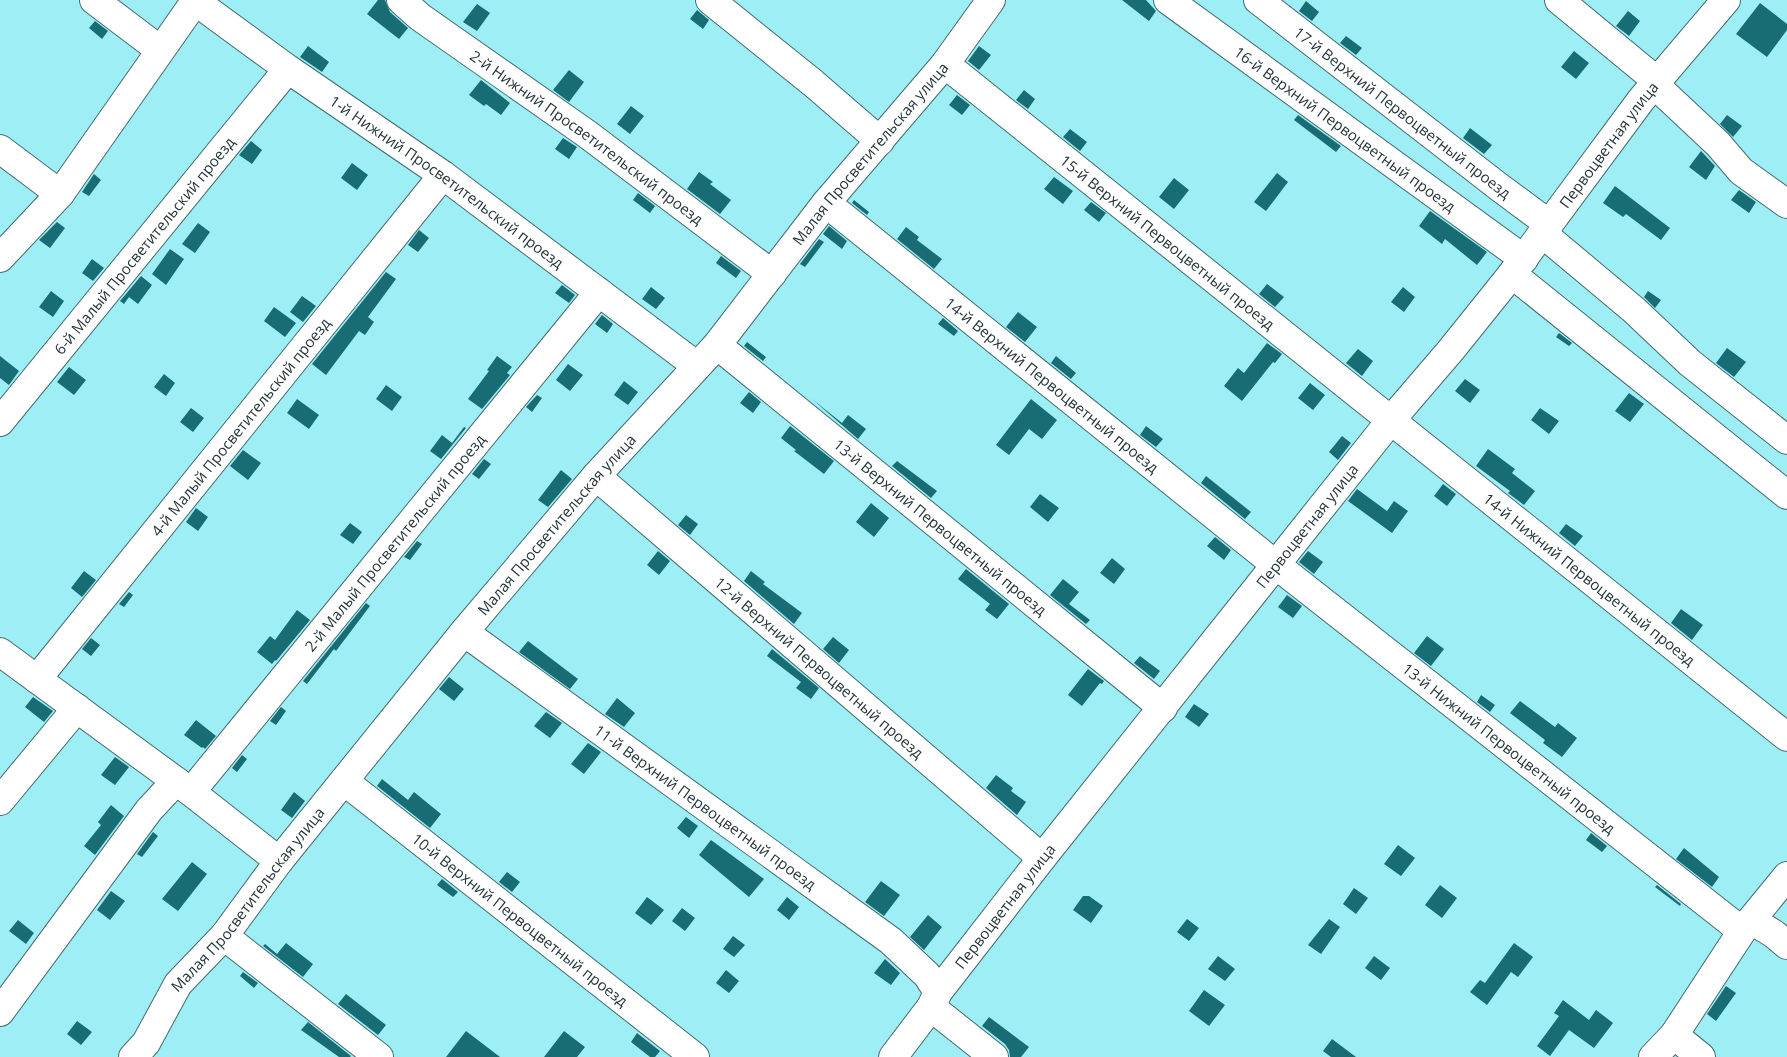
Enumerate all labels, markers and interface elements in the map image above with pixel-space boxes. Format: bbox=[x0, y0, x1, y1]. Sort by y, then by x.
street label: 17-й Верхний Первоцветный проезд bbox=[1290, 22, 1515, 203]
street label: 16-й Верхний Первоцветный проезд bbox=[1230, 42, 1460, 216]
street label: 2-й Нижний Просветительский проезд bbox=[466, 45, 708, 229]
street label: Малая Просветительская улица bbox=[787, 58, 952, 249]
street label: Первоцветная улица bbox=[1554, 77, 1662, 212]
street label: 1-й Нижний Просветительский проезд bbox=[326, 91, 568, 273]
street label: 6-й Малый Просветительский проезд bbox=[49, 132, 239, 358]
street label: 15-й Верхний Первоцветный проезд bbox=[1056, 150, 1279, 334]
street label: 14-й Верхний Первоцветный проезд bbox=[941, 293, 1163, 477]
street label: 4-й Малый Просветительский проезд bbox=[146, 313, 335, 540]
street label: 2-й Малый Просветительский проезд bbox=[300, 429, 490, 655]
street label: Малая Просветительская улица bbox=[473, 430, 640, 619]
street label: 13-й Верхний Первоцветный проезд bbox=[830, 434, 1051, 620]
street label: Первоцветная улица bbox=[1251, 459, 1362, 592]
street label: 14-й Нижний Первоцветный проезд bbox=[1479, 488, 1700, 670]
street label: 12-й Верхний Первоцветный проезд bbox=[711, 572, 928, 763]
street label: 13-й Нижний Первоцветный проезд bbox=[1399, 658, 1620, 838]
street label: 11-й Верхний Первоцветный проезд bbox=[591, 720, 821, 894]
street label: Малая Просветительская улица bbox=[166, 803, 329, 996]
street label: 10-й Верхний Первоцветный проезд bbox=[408, 828, 632, 1011]
street label: Первоцветная улица bbox=[950, 840, 1060, 973]

